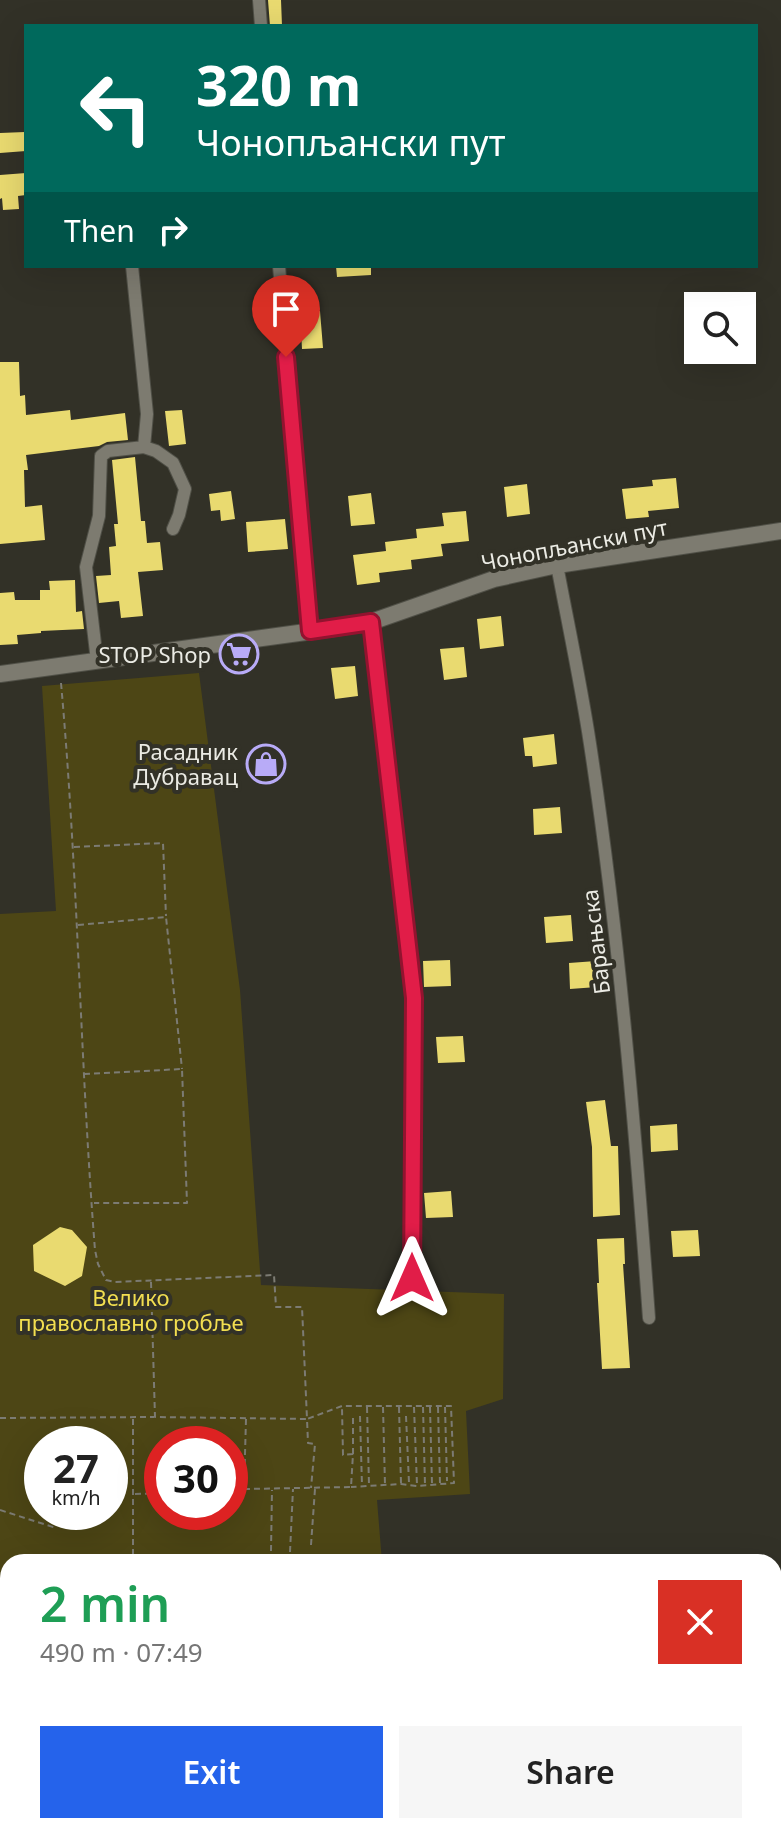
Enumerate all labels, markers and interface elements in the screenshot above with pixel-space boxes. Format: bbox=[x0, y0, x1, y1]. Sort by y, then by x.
text: 320 m bbox=[196, 46, 361, 122]
icon: left bbox=[64, 56, 168, 160]
text: Чонопљански пут bbox=[196, 118, 505, 167]
icon: right bbox=[151, 208, 195, 252]
text: Then bbox=[64, 210, 135, 251]
pin bbox=[252, 275, 320, 357]
icon: arrive bbox=[264, 287, 308, 331]
map controls bbox=[684, 292, 756, 364]
button: search bbox=[684, 292, 756, 364]
street label: Чонопљански пут bbox=[478, 511, 670, 577]
supermarket icon: STOP Shop bbox=[218, 633, 260, 675]
place label: STOP Shop bbox=[98, 639, 211, 669]
place label: Расадник Дубравац bbox=[133, 736, 239, 791]
shop icon: Расадник Дубравац bbox=[245, 743, 287, 785]
street label: Барањска bbox=[574, 888, 616, 996]
position arrow bbox=[370, 1236, 454, 1320]
park label: Велико православно гробље bbox=[18, 1282, 244, 1337]
speed limit sign: 30 bbox=[144, 1426, 248, 1530]
text: 27 bbox=[53, 1440, 99, 1495]
text: km/h bbox=[51, 1484, 101, 1511]
text: 2 min bbox=[40, 1571, 170, 1636]
button: close bbox=[658, 1580, 742, 1664]
text: 490 m · 07:49 bbox=[40, 1634, 203, 1670]
button: Exit bbox=[40, 1726, 383, 1818]
button: Share bbox=[399, 1726, 742, 1818]

